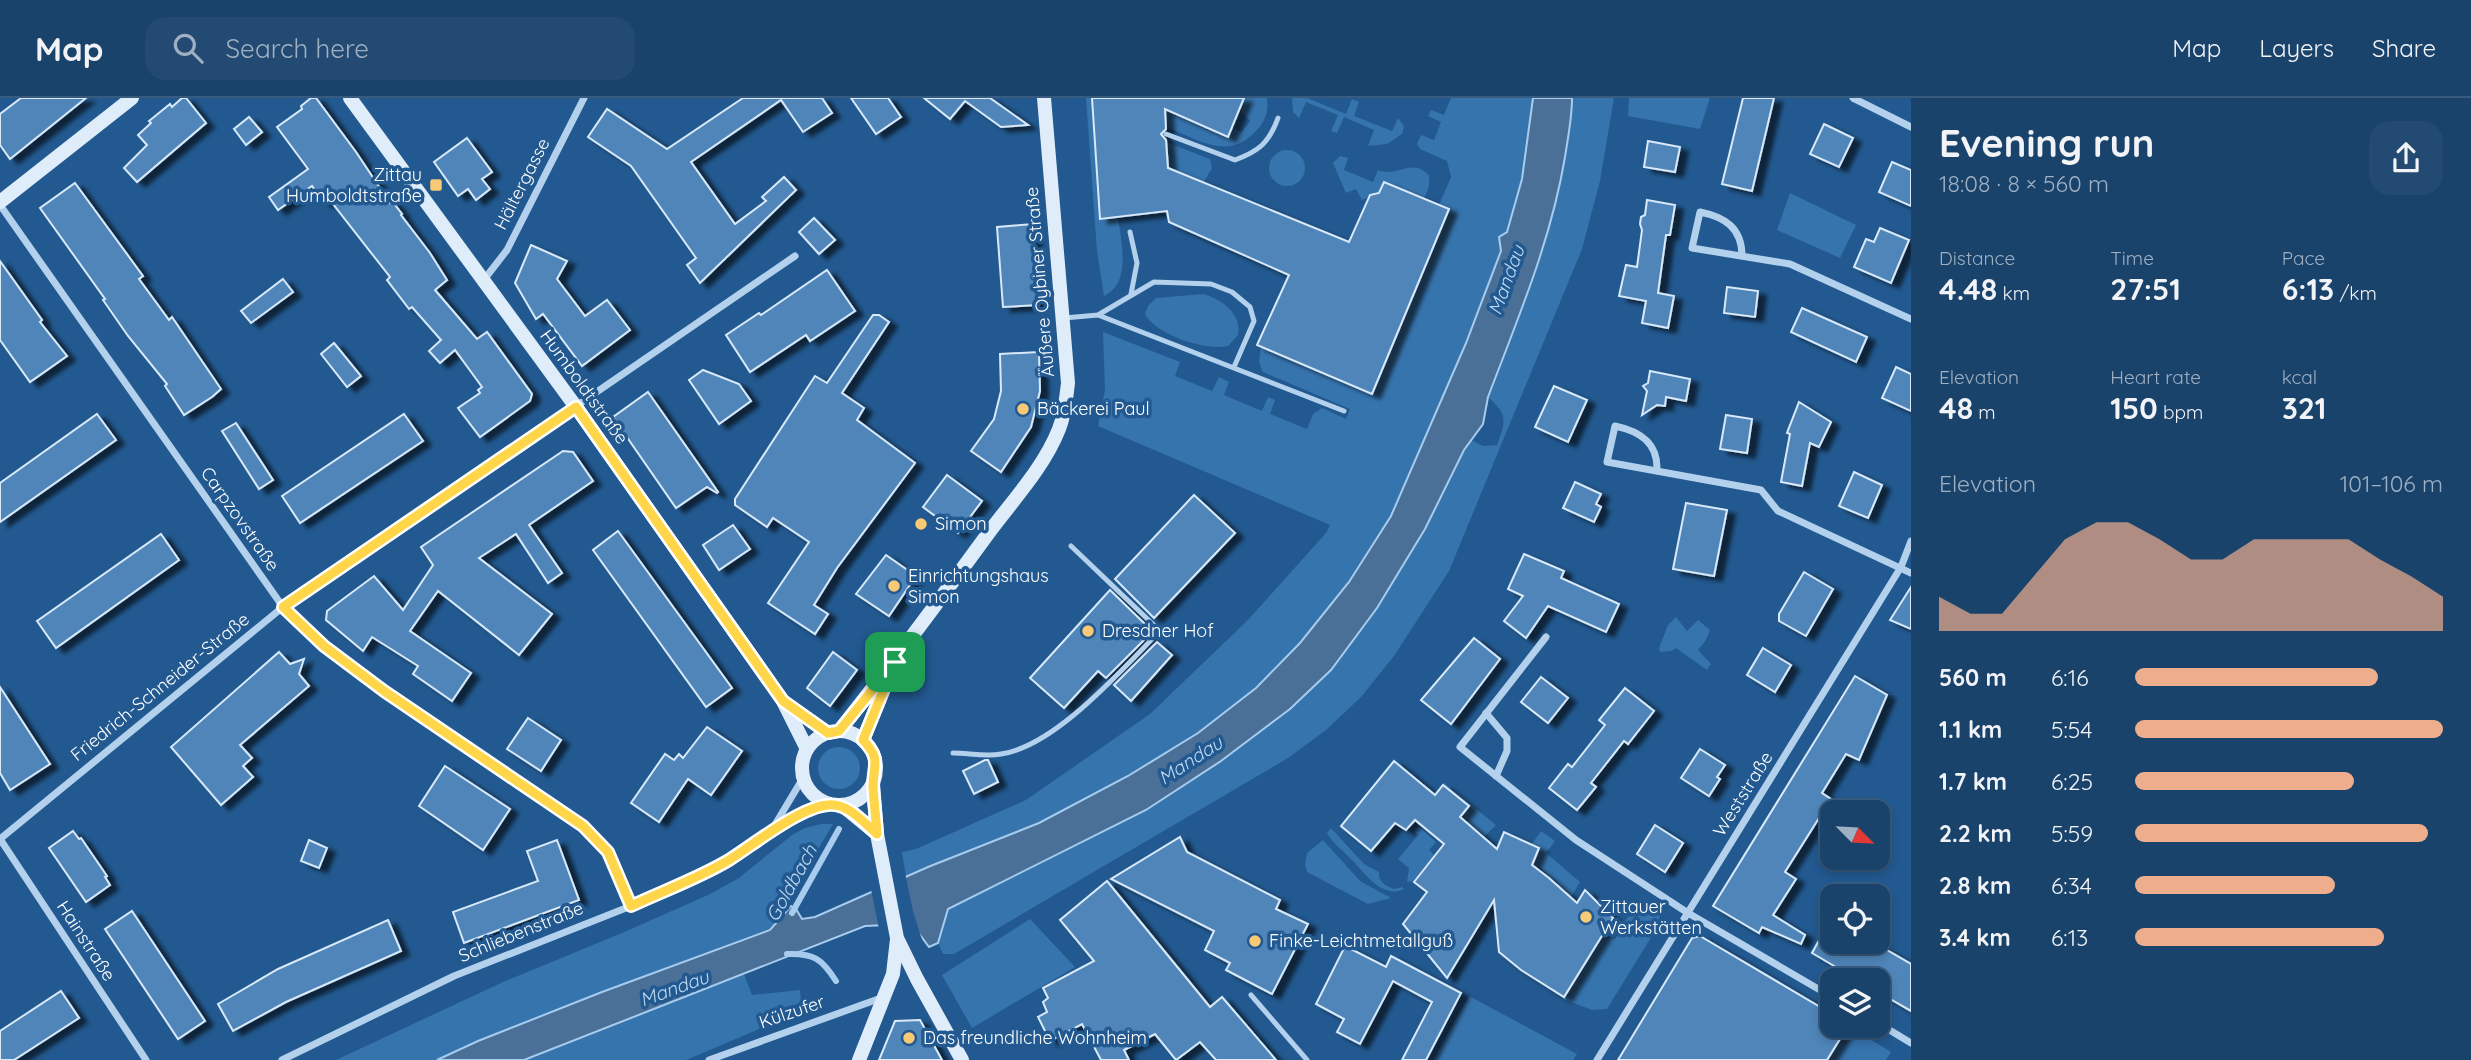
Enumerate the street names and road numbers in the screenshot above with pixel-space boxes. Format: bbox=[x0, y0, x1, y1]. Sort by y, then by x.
street label: Hältergasse bbox=[489, 134, 554, 234]
street label: Äußere Oybiner Straße bbox=[1020, 186, 1059, 378]
street label: Humboldtstraße bbox=[535, 325, 634, 448]
street label: Carpzovstraße bbox=[196, 462, 285, 575]
street label: Friedrich-Schneider-Straße bbox=[66, 607, 254, 766]
street label: Weststraße bbox=[1708, 747, 1778, 840]
street label: Hainstraße bbox=[52, 896, 121, 985]
street label: Schliebenstraße bbox=[455, 896, 587, 967]
street label: Külzufer bbox=[756, 990, 828, 1033]

